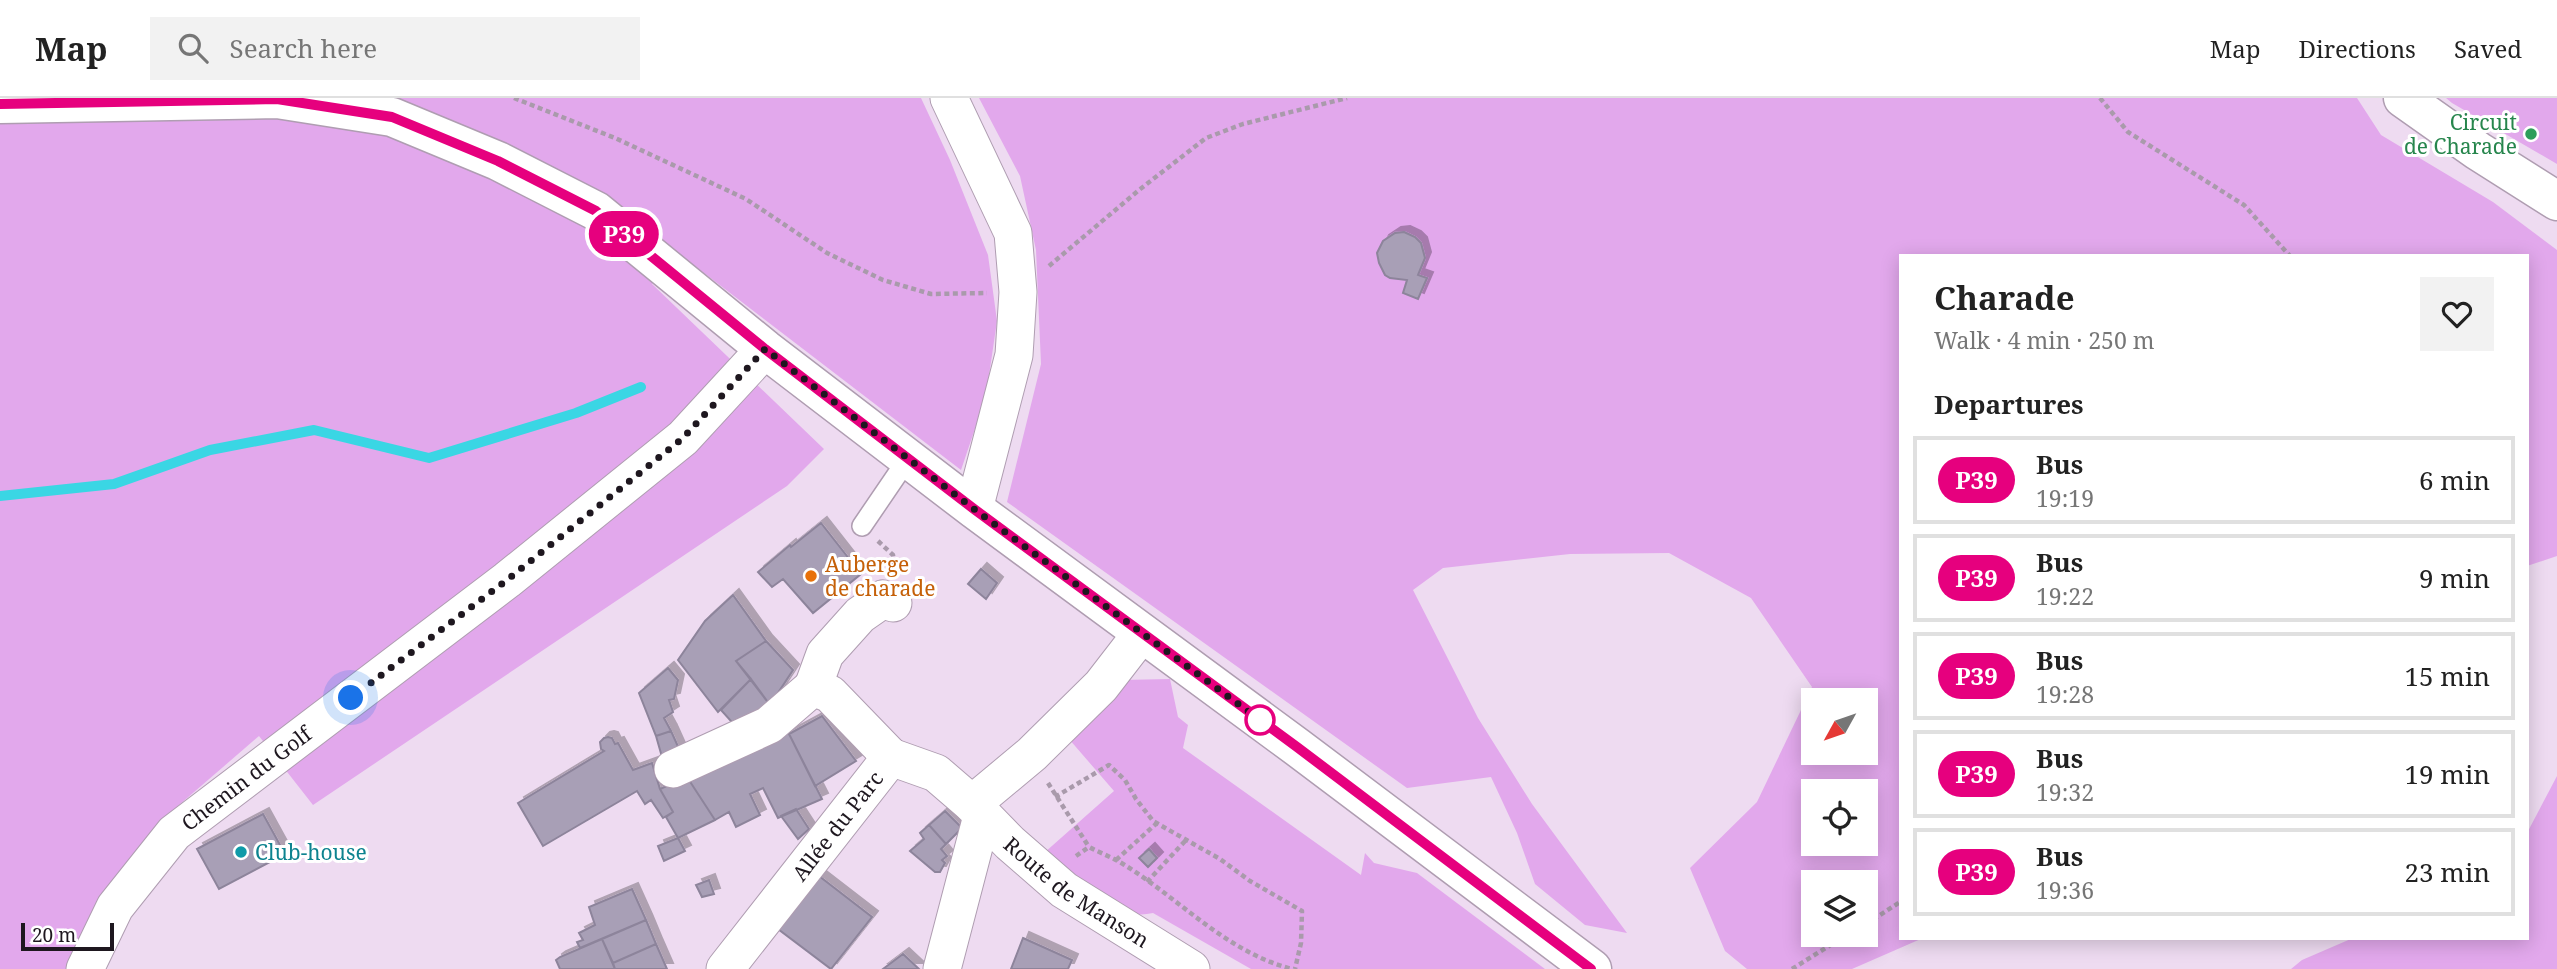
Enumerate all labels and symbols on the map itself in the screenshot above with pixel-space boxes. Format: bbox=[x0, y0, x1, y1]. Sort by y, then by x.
place label: Circuit de Charade bbox=[2404, 108, 2517, 160]
marker: Circuit de Charade bbox=[2523, 126, 2539, 142]
line badge: P39 bbox=[584, 211, 664, 257]
place label: Auberge de charade bbox=[825, 550, 936, 602]
marker: Auberge de charade bbox=[803, 568, 819, 584]
your location bbox=[333, 680, 368, 715]
north arrow bbox=[1801, 688, 1878, 765]
unlabelled marker bbox=[1245, 705, 1275, 735]
street label: Chemin du Golf bbox=[175, 718, 319, 837]
street label: Allée du Parc bbox=[785, 765, 889, 886]
street label: Route de Manson bbox=[998, 830, 1155, 954]
place label: Club-house bbox=[255, 838, 367, 866]
marker: Club-house bbox=[233, 844, 249, 860]
scale bar bbox=[21, 920, 114, 952]

